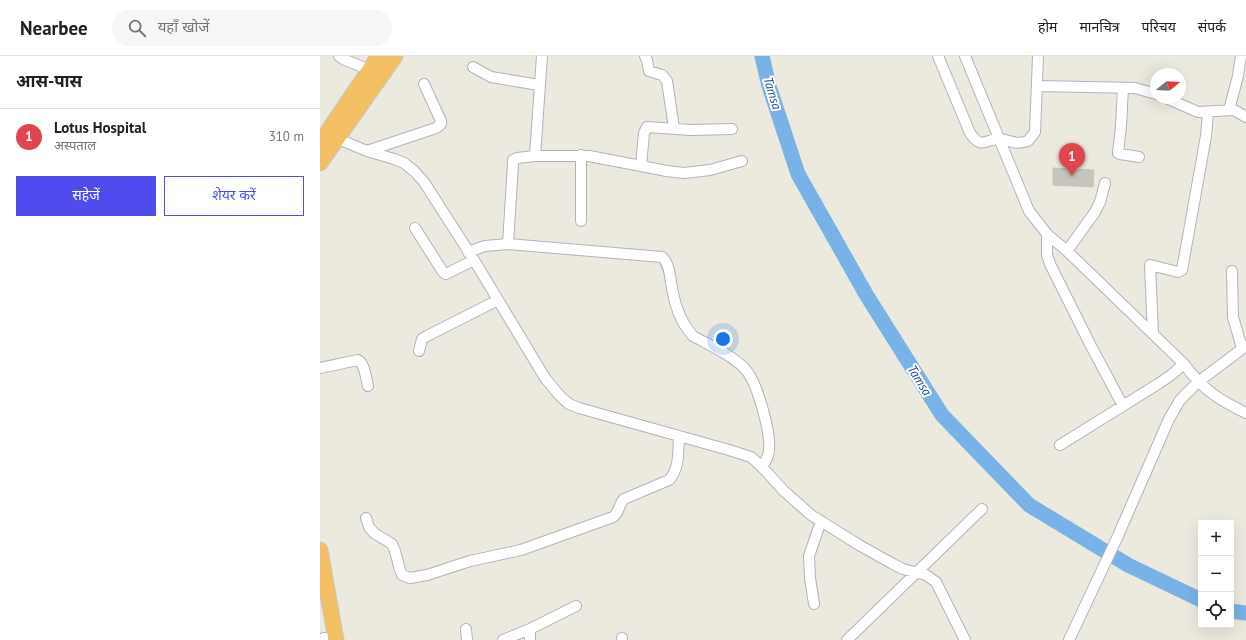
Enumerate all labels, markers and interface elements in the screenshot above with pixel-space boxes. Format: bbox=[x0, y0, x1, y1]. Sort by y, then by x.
search box bbox=[112, 10, 392, 46]
text: Nearbee bbox=[20, 16, 88, 40]
icon: search bbox=[126, 17, 148, 39]
text: यहाँ खोजें bbox=[158, 17, 209, 36]
text: होम bbox=[1038, 18, 1057, 36]
text: मानचित्र bbox=[1079, 18, 1120, 36]
text: परिचय bbox=[1142, 18, 1176, 36]
text: संपर्क bbox=[1198, 18, 1226, 36]
north arrow bbox=[1150, 68, 1186, 104]
text: आस-पास bbox=[16, 70, 82, 92]
water label: Tamsa bbox=[760, 75, 786, 112]
text: Lotus Hospital bbox=[54, 118, 146, 137]
text: 1 bbox=[25, 128, 33, 145]
text: 310 m bbox=[269, 128, 304, 145]
text: अस्पताल bbox=[54, 137, 96, 154]
pin: 1 bbox=[1059, 143, 1085, 176]
button: सहेजें bbox=[16, 176, 156, 216]
button: शेयर करें bbox=[164, 176, 304, 216]
your location bbox=[713, 329, 733, 349]
water label: Tamsa bbox=[904, 362, 936, 399]
map controls bbox=[1198, 520, 1234, 628]
button: + bbox=[1198, 520, 1234, 556]
button: − bbox=[1198, 556, 1234, 592]
button: locate bbox=[1198, 592, 1234, 628]

